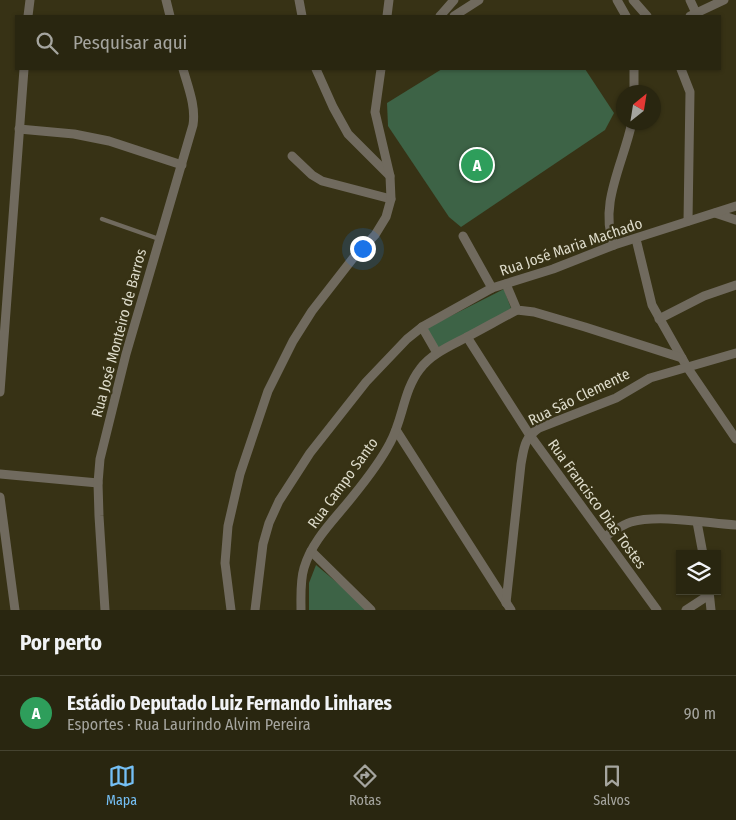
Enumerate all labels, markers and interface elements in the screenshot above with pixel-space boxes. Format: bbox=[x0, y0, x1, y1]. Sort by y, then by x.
search box bbox=[15, 15, 721, 70]
icon: search bbox=[33, 29, 61, 57]
text: Pesquisar aqui bbox=[73, 31, 187, 54]
north arrow bbox=[616, 85, 661, 130]
pin: A bbox=[461, 146, 493, 184]
street label: Rua José Maria Machado bbox=[497, 214, 645, 280]
your location bbox=[350, 236, 376, 262]
street label: Rua José Monteiro de Barros bbox=[88, 247, 150, 419]
street label: Rua São Clemente bbox=[525, 365, 633, 429]
street label: Rua Campo Santo bbox=[304, 434, 382, 532]
street label: Rua Francisco Dias Tostes bbox=[544, 436, 650, 572]
map controls bbox=[676, 550, 721, 595]
button: layers bbox=[676, 550, 721, 595]
text: Por perto bbox=[20, 630, 102, 656]
text: Estádio Deputado Luiz Fernando Linhares bbox=[67, 692, 392, 715]
text: A bbox=[32, 704, 40, 723]
text: 90 m bbox=[684, 704, 716, 723]
text: Esportes · Rua Laurindo Alvim Pereira bbox=[67, 715, 311, 734]
tab: Mapa bbox=[106, 762, 137, 809]
tab: Rotas bbox=[349, 762, 381, 809]
tab: Salvos bbox=[593, 762, 630, 809]

